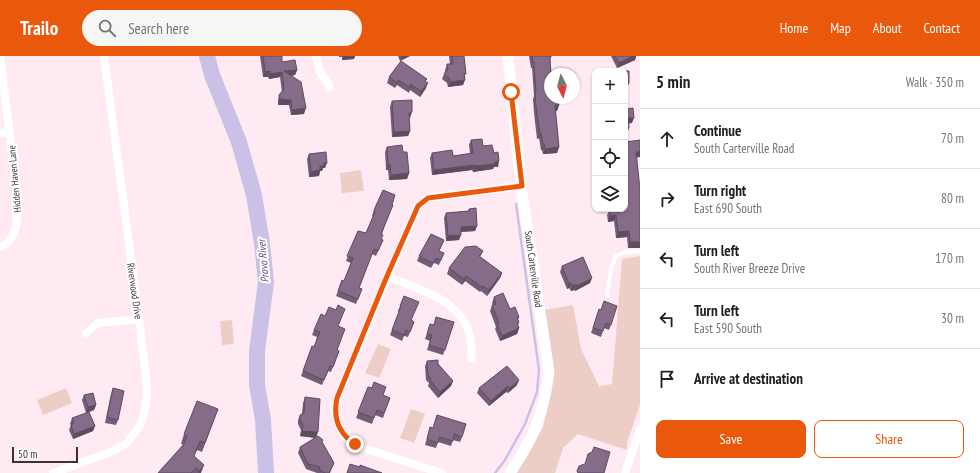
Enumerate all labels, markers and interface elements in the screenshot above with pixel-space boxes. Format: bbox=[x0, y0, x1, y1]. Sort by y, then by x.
search box bbox=[82, 10, 362, 46]
text: Trailo bbox=[20, 16, 58, 40]
icon: search bbox=[96, 17, 118, 39]
text: Search here bbox=[128, 19, 189, 38]
text: Home bbox=[780, 19, 808, 37]
text: Map bbox=[830, 19, 851, 37]
text: About bbox=[873, 19, 902, 37]
text: Contact bbox=[924, 19, 960, 37]
north arrow bbox=[544, 68, 580, 104]
map controls bbox=[592, 68, 628, 212]
button: + bbox=[592, 68, 628, 104]
text: 5 min bbox=[656, 71, 690, 93]
text: Walk · 350 m bbox=[906, 74, 964, 91]
route start bbox=[502, 83, 520, 101]
button: − bbox=[592, 104, 628, 140]
text: Continue bbox=[694, 121, 741, 140]
icon: ahead bbox=[656, 128, 678, 150]
text: 70 m bbox=[941, 130, 964, 147]
button: locate bbox=[592, 140, 628, 176]
text: South Carterville Road bbox=[694, 140, 794, 157]
street label: Hidden Haven Lane bbox=[5, 145, 24, 213]
button: layers bbox=[592, 176, 628, 212]
text: Turn right bbox=[694, 181, 746, 200]
icon: right bbox=[656, 188, 678, 210]
text: 80 m bbox=[941, 190, 964, 207]
text: East 690 South bbox=[694, 200, 762, 217]
street label: South Carterville Road bbox=[522, 230, 545, 308]
water label: Provo River bbox=[254, 237, 272, 283]
text: Turn left bbox=[694, 241, 739, 260]
icon: left bbox=[656, 248, 678, 270]
text: 170 m bbox=[935, 250, 964, 267]
text: South River Breeze Drive bbox=[694, 260, 805, 277]
street label: Riverwood Drive bbox=[124, 262, 145, 320]
text: Turn left bbox=[694, 301, 739, 320]
icon: left bbox=[656, 308, 678, 330]
text: 30 m bbox=[941, 310, 964, 327]
text: East 590 South bbox=[694, 320, 762, 337]
icon: arrive bbox=[656, 368, 678, 390]
text: Arrive at destination bbox=[694, 369, 803, 388]
button: Save bbox=[656, 420, 806, 458]
button: Share bbox=[814, 420, 964, 458]
route end bbox=[346, 435, 364, 453]
scale bar bbox=[12, 445, 78, 464]
text: 50 m bbox=[18, 447, 37, 461]

